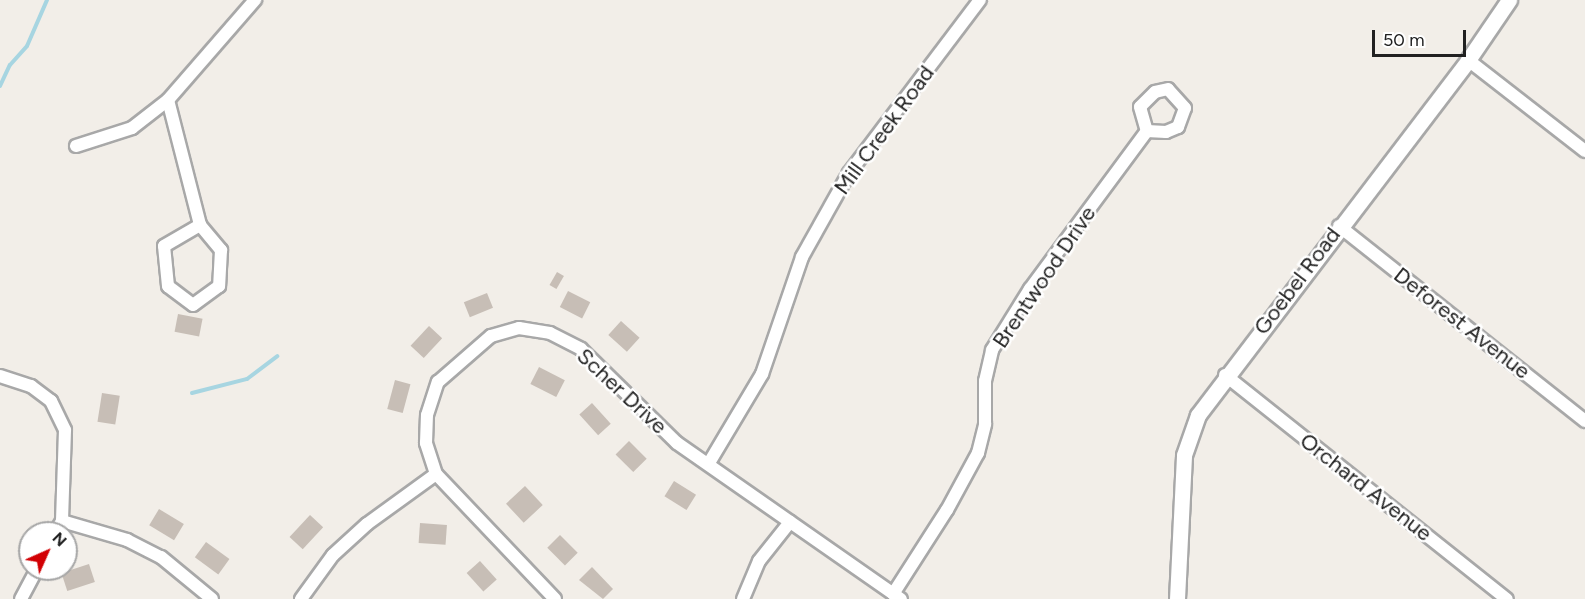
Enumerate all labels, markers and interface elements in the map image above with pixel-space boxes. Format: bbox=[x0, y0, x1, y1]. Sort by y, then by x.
scale bar bbox=[1375, 18, 1470, 56]
text: 50 m bbox=[1383, 29, 1425, 51]
street label: Mill Creek Road bbox=[828, 60, 940, 200]
street label: Brentwood Drive bbox=[987, 201, 1101, 353]
street label: Goebel Road bbox=[1248, 222, 1346, 340]
street label: Deforest Avenue bbox=[1389, 262, 1535, 384]
street label: Scher Drive bbox=[572, 343, 672, 439]
street label: Orchard Avenue bbox=[1295, 427, 1437, 547]
north arrow bbox=[18, 521, 78, 581]
text: N bbox=[49, 528, 71, 550]

